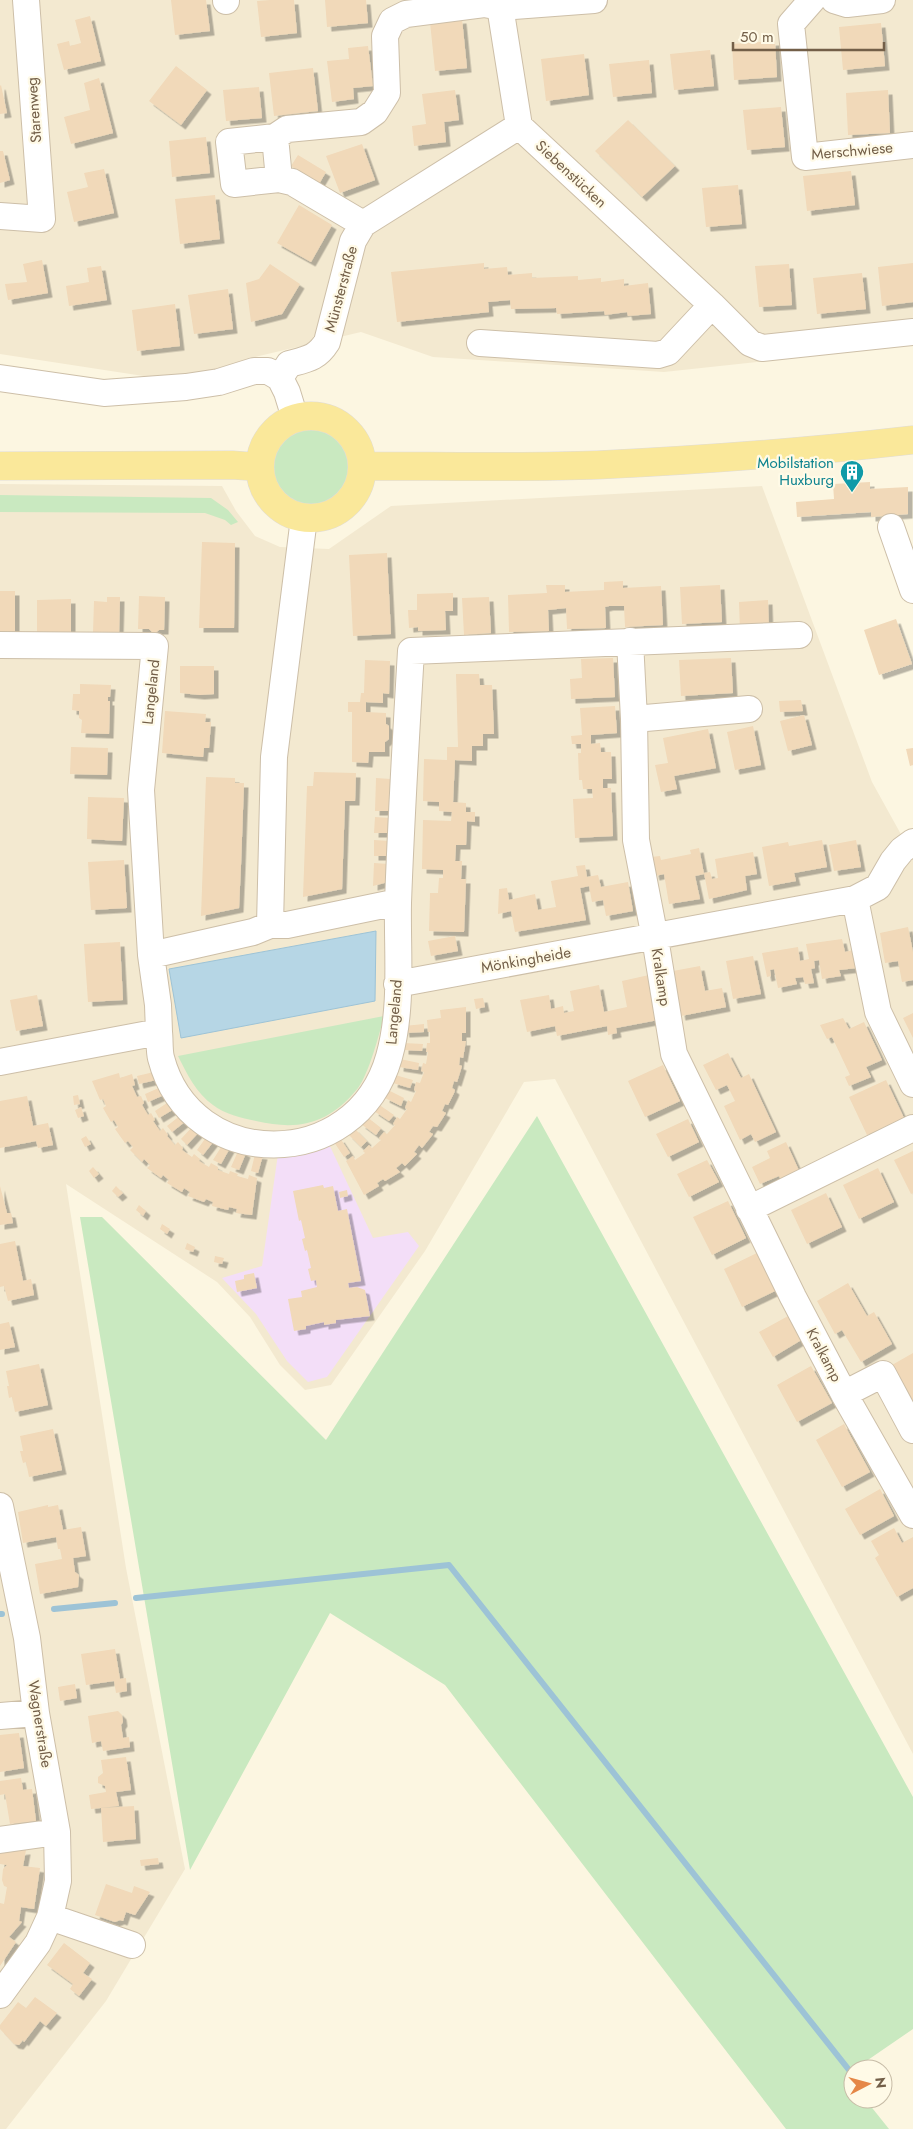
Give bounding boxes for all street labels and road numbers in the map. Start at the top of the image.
street label: Starenweg [21,76,47,144]
street label: Siebenstücken [530,135,612,213]
street label: Merschwiese [810,136,894,166]
street label: Münsterstraße [319,243,363,335]
street label: Langeland [137,658,165,726]
street label: Mönkingheide [479,941,573,979]
street label: Kralkamp [646,946,676,1008]
street label: Langeland [380,979,408,1045]
street label: Kralkamp [801,1324,848,1386]
street label: Wagnerstraße [22,1679,58,1769]

